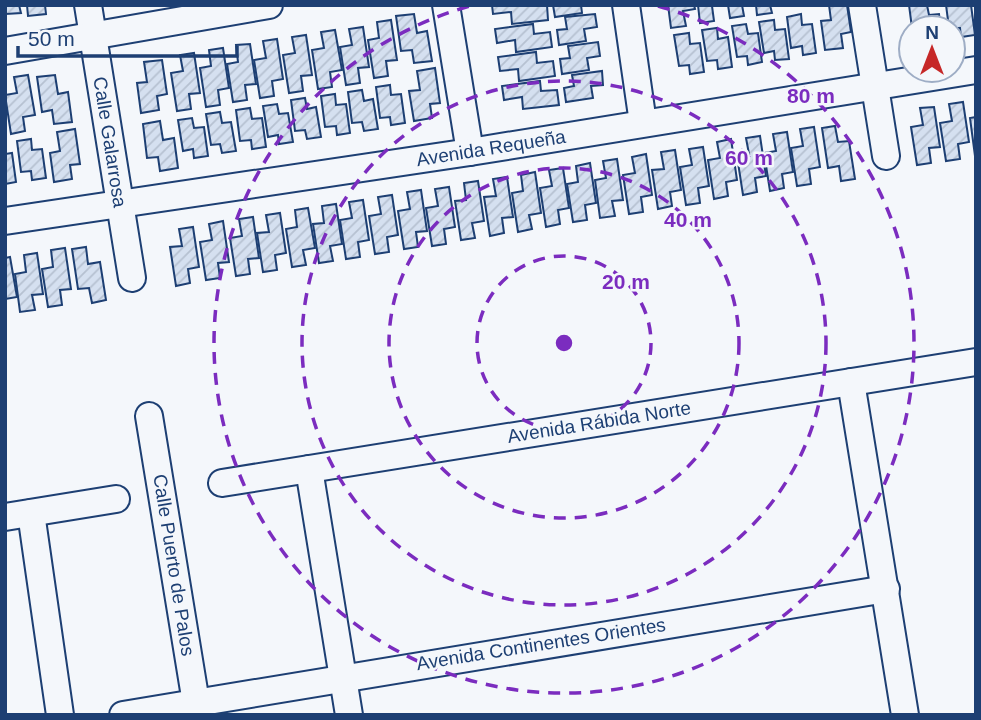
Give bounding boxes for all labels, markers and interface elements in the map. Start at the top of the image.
scale bar [18,14,236,58]
north arrow [897,14,967,84]
text: N [925,22,939,43]
text: 50 m [28,27,75,50]
street label: Calle Galarrosa [89,75,131,209]
text: 80 m [787,84,835,107]
street label: Avenida Requeña [415,126,567,170]
text: 60 m [725,146,773,169]
text: 40 m [664,208,712,231]
text: 20 m [602,270,650,293]
centre of rings [552,331,576,355]
street label: Avenida Rábida Norte [506,397,692,447]
street label: Calle Puerto de Palos [149,473,199,657]
street label: Avenida Continentes Orientes [415,614,667,674]

